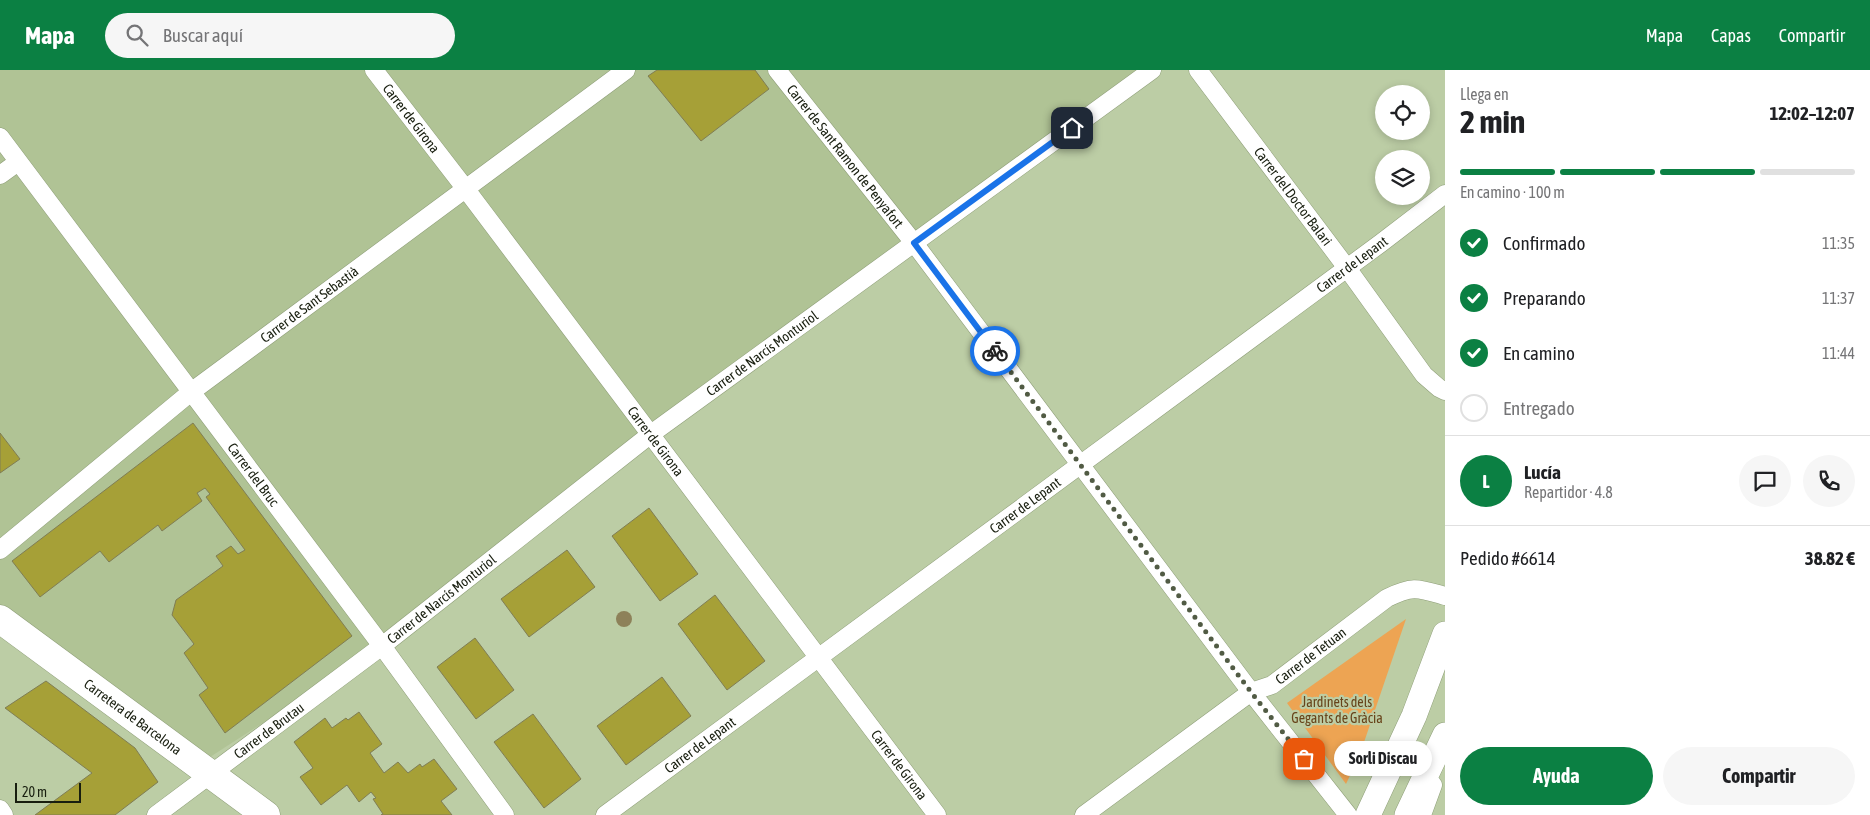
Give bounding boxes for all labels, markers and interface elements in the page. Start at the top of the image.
search box [105,13,455,58]
icon: search [123,21,151,49]
text: Mapa [25,22,75,49]
text: Buscar aquí [163,24,243,46]
text: Mapa [1646,25,1683,46]
text: Capas [1711,25,1751,46]
text: Compartir [1779,25,1845,46]
street label: Carrer de Girona [380,80,443,156]
street label: Carrer de Sant Ramon de Penyafort [784,81,907,231]
map controls [1375,85,1430,205]
button: locate [1375,85,1430,140]
text: Llega en [1460,85,1509,103]
text: 12:02–12:07 [1769,102,1855,124]
text: 2 min [1460,103,1525,140]
pin [1051,107,1093,149]
icon: home [1058,114,1086,142]
street label: Carrer del Doctor Balari [1251,144,1335,249]
button: layers [1375,150,1430,205]
text: En camino · 100 m [1460,183,1565,201]
icon: check [1460,229,1488,257]
text: Confirmado [1503,232,1585,254]
street label: Carrer de Lepant [1313,233,1391,296]
text: 11:35 [1822,234,1855,252]
street label: Carrer de Sant Sebastià [257,263,361,346]
icon: check [1460,284,1488,312]
text: Preparando [1503,287,1586,309]
text: 11:37 [1822,289,1855,307]
street label: Carrer de Narcís Monturiol [703,307,821,399]
courier [970,326,1020,376]
icon: bike [981,337,1009,365]
icon: check [1460,339,1488,367]
text: En camino [1503,342,1575,364]
text: 11:44 [1822,344,1855,362]
text: Entregado [1503,397,1575,419]
street label: Carrer de Girona [624,403,687,479]
street label: Carrer del Bruc [224,440,283,510]
button: chat [1739,455,1791,507]
button: phone [1803,455,1855,507]
text: Lucía [1524,461,1561,483]
text: L [1482,470,1490,492]
street label: Carrer de Lepant [987,474,1064,537]
text: Repartidor · 4.8 [1524,483,1613,501]
text: Pedido #6614 [1460,547,1556,569]
text: 38.82 € [1805,547,1855,569]
street label: Carrer de Narcís Monturiol [384,551,499,647]
street label: Carrer de Tetuan [1272,624,1349,688]
street label: Carretera de Barcelona [81,676,185,758]
park label: Jardinets dels Gegants de Gràcia [1291,694,1383,726]
street label: Carrer de Brutau [231,699,307,762]
street label: Carrer de Lepant [661,714,739,776]
street label: Carrer de Girona [868,727,931,803]
pin [1283,738,1325,780]
callout: Sorli Discau [1334,742,1432,776]
icon: bag [1290,745,1318,773]
button: Ayuda [1460,747,1653,805]
button: Compartir [1663,747,1855,805]
text: Sorli Discau [1349,749,1417,767]
scale bar [15,780,81,803]
text: 20 m [22,784,47,800]

